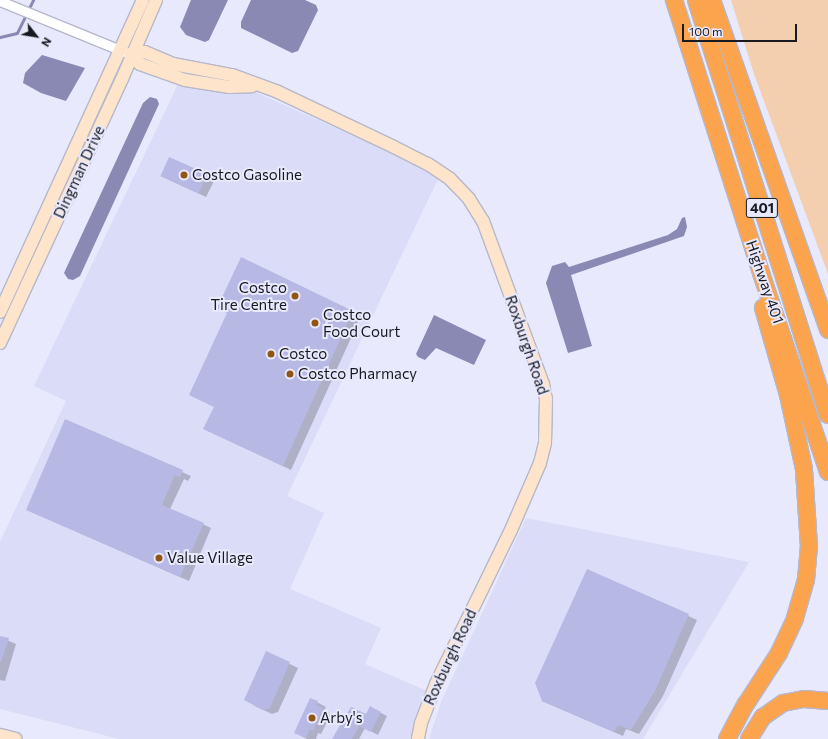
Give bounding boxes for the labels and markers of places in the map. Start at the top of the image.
place label: Costco Gasoline [192,166,302,184]
marker: Costco Gasoline [179,170,189,180]
place label: Costco Tire Centre [210,278,287,313]
marker: Costco Tire Centre [290,291,300,301]
place label: Costco Food Court [323,305,400,340]
marker: Costco Food Court [310,318,320,328]
place label: Costco [279,345,327,363]
marker: Costco [266,349,276,359]
place label: Costco Pharmacy [298,365,417,383]
marker: Costco Pharmacy [285,369,295,379]
place label: Value Village [167,549,253,567]
marker: Value Village [154,553,164,563]
place label: Arby's [320,709,363,727]
marker: Arby's [307,713,317,723]

